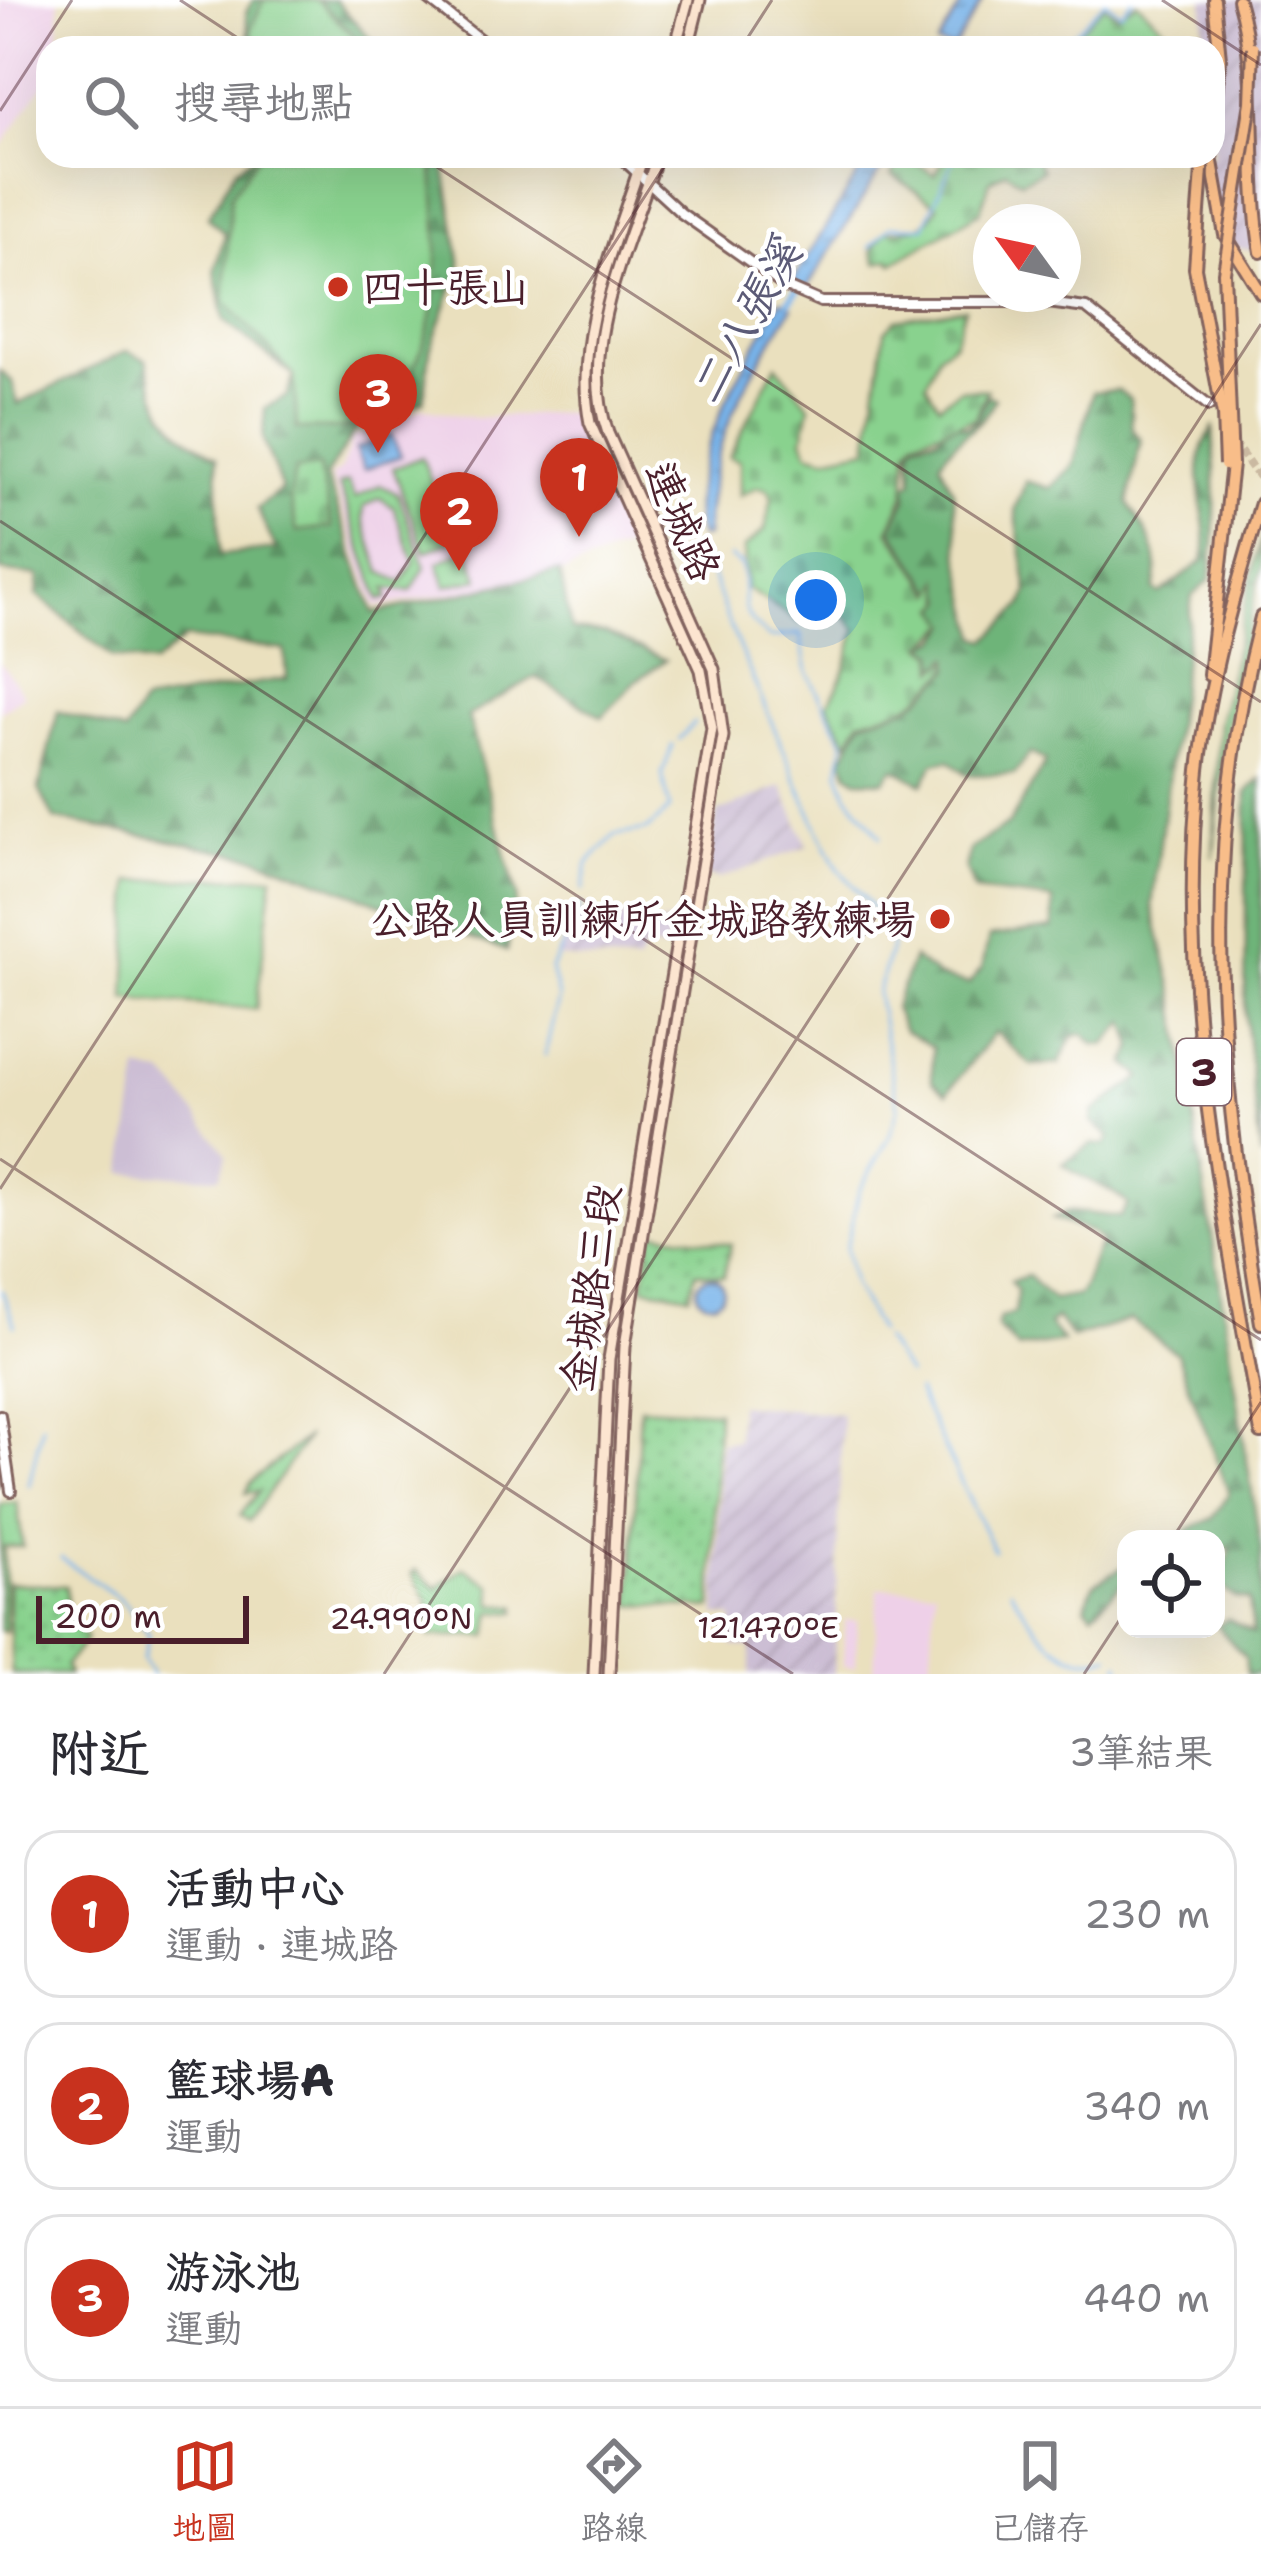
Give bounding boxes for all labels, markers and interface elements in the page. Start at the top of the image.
search box [36,36,1225,168]
icon: search [78,69,144,135]
text: 搜尋地點 [174,72,354,132]
north arrow [973,204,1081,312]
water label: 二八張溪 [675,226,816,414]
place label: 四十張山 [362,259,530,315]
marker: 四十張山 [325,274,351,300]
pin: 3 [339,354,417,453]
pin: 1 [540,438,618,537]
street label: 連城路 [632,452,734,590]
pin: 2 [420,472,498,571]
your location [786,570,846,630]
place label: 公路人員訓練所金城路教練場 [370,891,916,947]
marker: 公路人員訓練所金城路教練場 [927,906,953,932]
road number: 3 [1177,1039,1231,1105]
street label: 金城路三段 [548,1180,632,1396]
map controls [1117,1530,1225,1638]
button: locate [1117,1530,1225,1638]
scale bar [36,1590,249,1643]
text: 200 m [54,1594,162,1639]
text: 24.990°N [330,1598,472,1639]
text: 121.470°E [697,1607,839,1648]
text: 附近 [48,1719,150,1787]
text: 3筆結果 [1069,1726,1213,1778]
text: 活動中心 [165,1858,345,1918]
text: 1 [81,1888,99,1940]
text: 230 m [1084,1888,1210,1940]
text: 運動 · 連城路 [165,1918,398,1970]
text: 籃球場A [165,2050,335,2110]
text: 2 [76,2080,104,2132]
text: 340 m [1083,2080,1210,2132]
text: 運動 [165,2110,243,2162]
text: 游泳池 [165,2242,300,2302]
text: 3 [76,2272,104,2324]
text: 440 m [1083,2272,1210,2324]
text: 運動 [165,2302,243,2354]
tab: 地圖 [172,2433,238,2550]
tab: 路線 [581,2433,647,2550]
tab: 已儲存 [990,2433,1089,2550]

